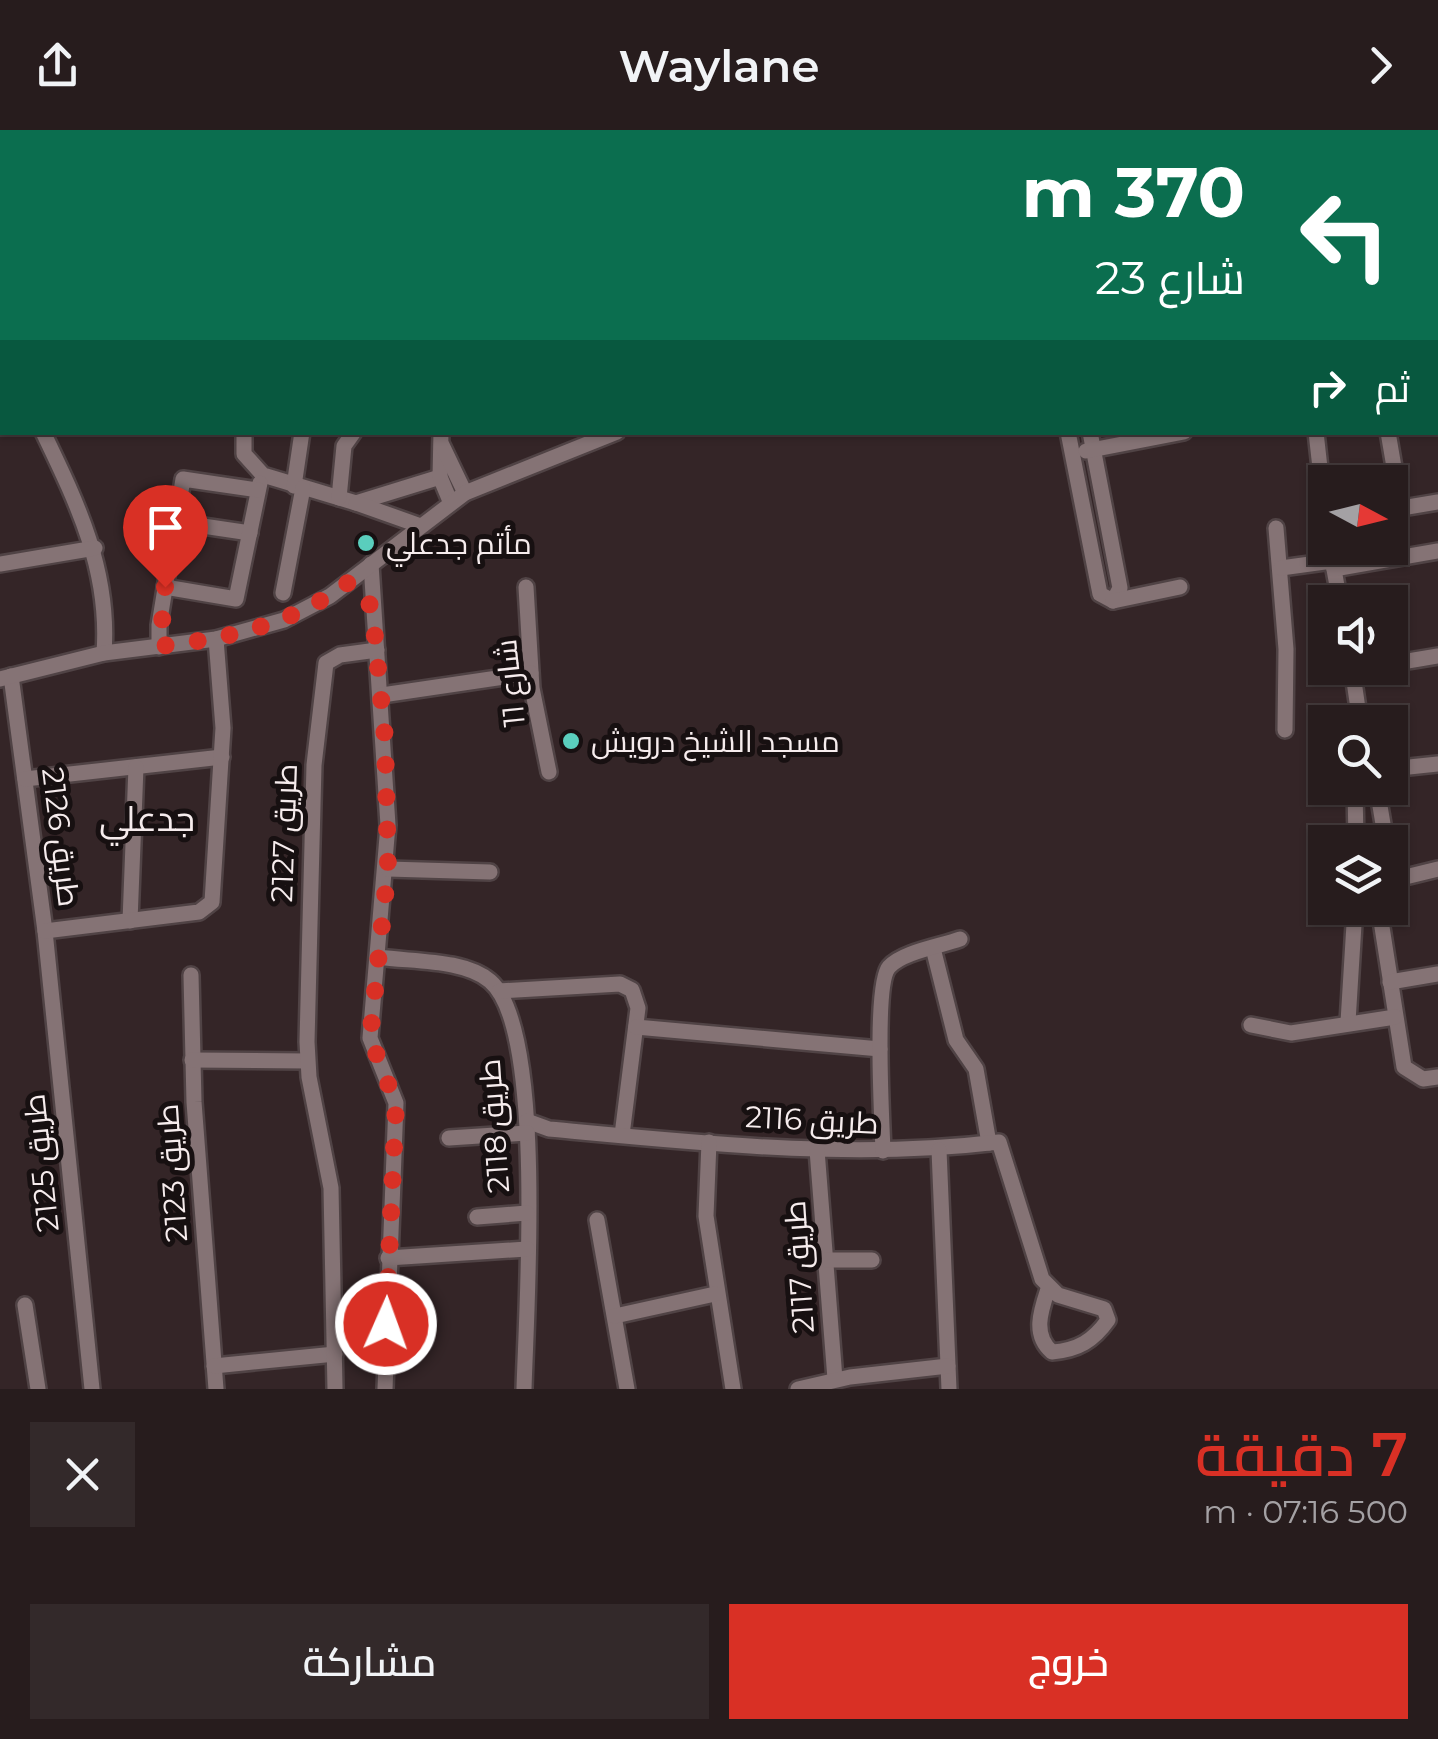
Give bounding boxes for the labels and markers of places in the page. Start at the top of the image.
pin [123,485,208,588]
place label: مأتم جدعلي [386,525,532,567]
marker: مأتم جدعلي [355,532,377,554]
place label: مسجد الشيخ درويش [591,723,840,762]
marker: مسجد الشيخ درويش [560,730,582,752]

